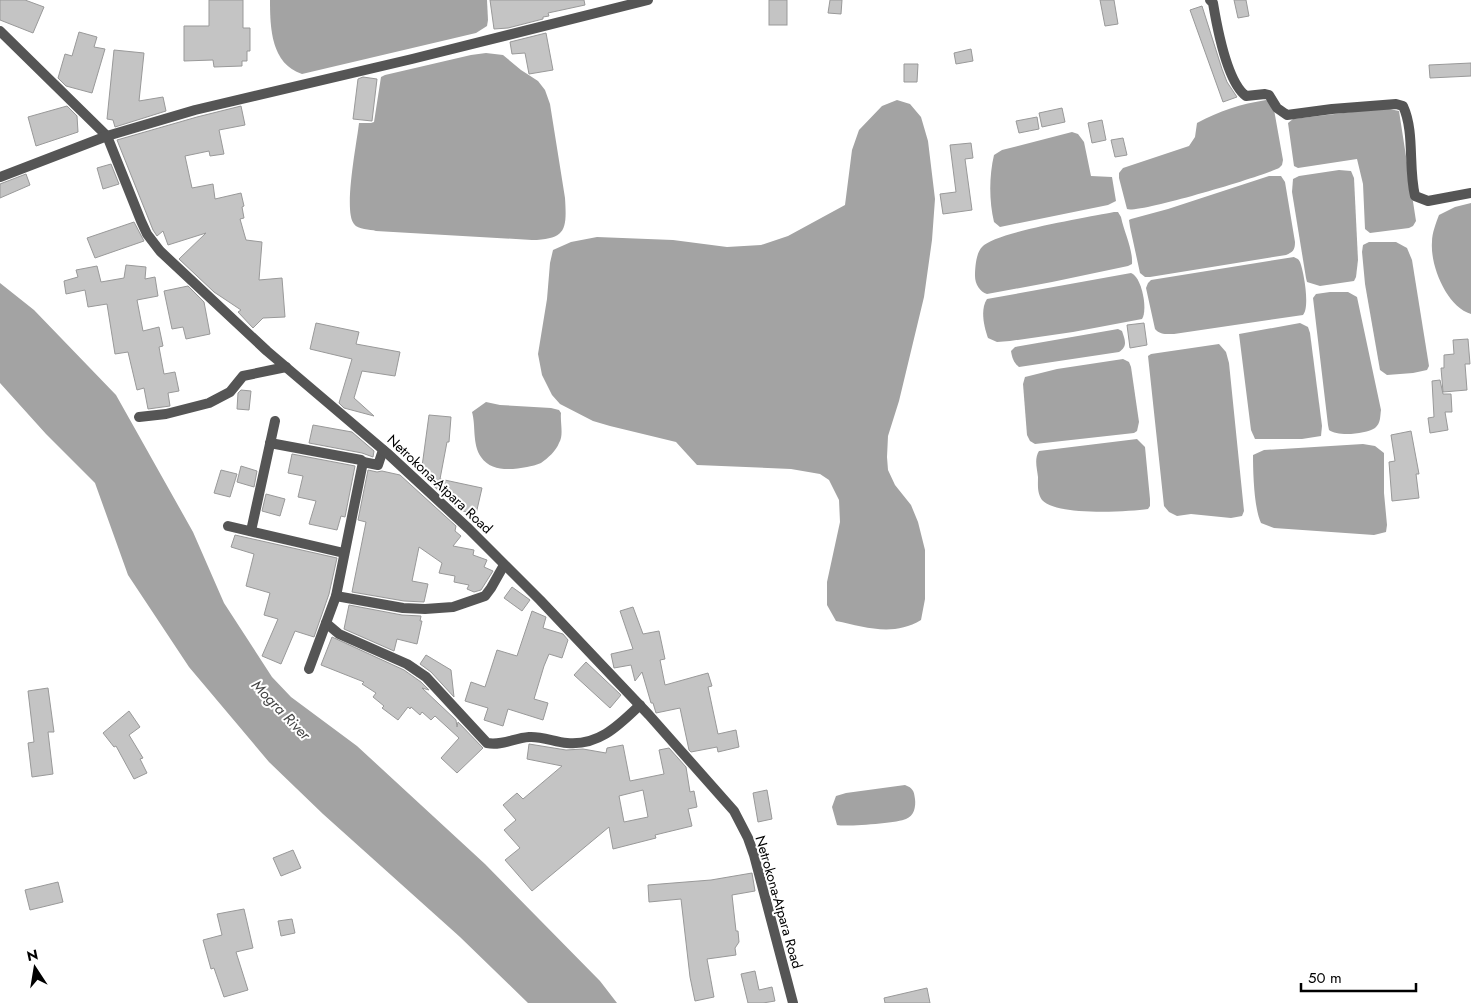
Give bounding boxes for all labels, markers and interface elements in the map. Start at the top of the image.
street label: Netrokona-Atpara Road [383,430,497,538]
water label: Mogra River [247,675,316,746]
street label: Netrokona-Atpara Road [750,833,808,971]
north arrow [10,943,60,993]
text: N [25,944,40,966]
scale bar [1301,960,1416,992]
text: 50 m [1308,967,1342,989]

